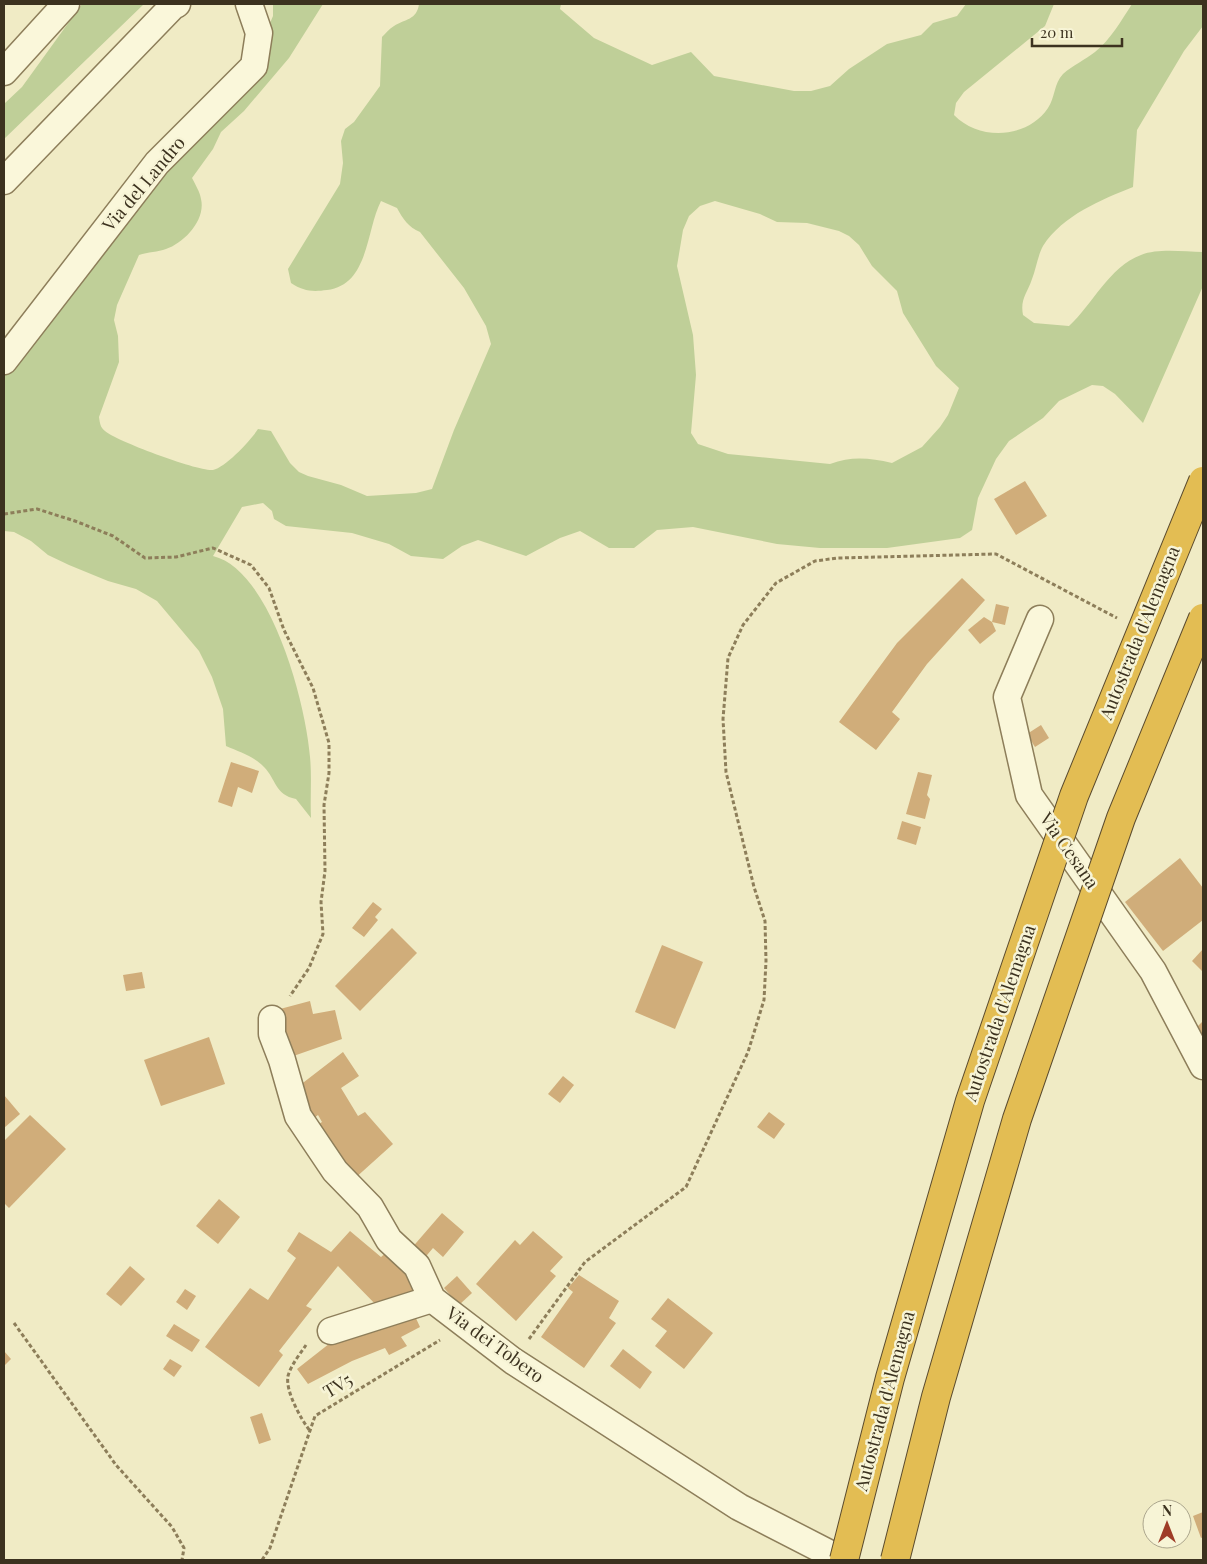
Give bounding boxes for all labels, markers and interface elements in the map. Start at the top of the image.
scale bar [1032,15,1122,47]
text: 20 m [1040,22,1074,42]
street label: Via del Landro [96,131,190,237]
street label: Autostrada d'Alemagna [1093,542,1185,724]
street label: Via Cesana [1034,807,1105,893]
street label: Autostrada d'Alemagna [957,921,1041,1105]
street label: Via dei Tobero [441,1300,549,1388]
street label: Autostrada d'Alemagna [848,1308,920,1494]
street label: TV5 [318,1367,357,1403]
north arrow [1142,1499,1192,1549]
text: N [1162,1501,1172,1520]

